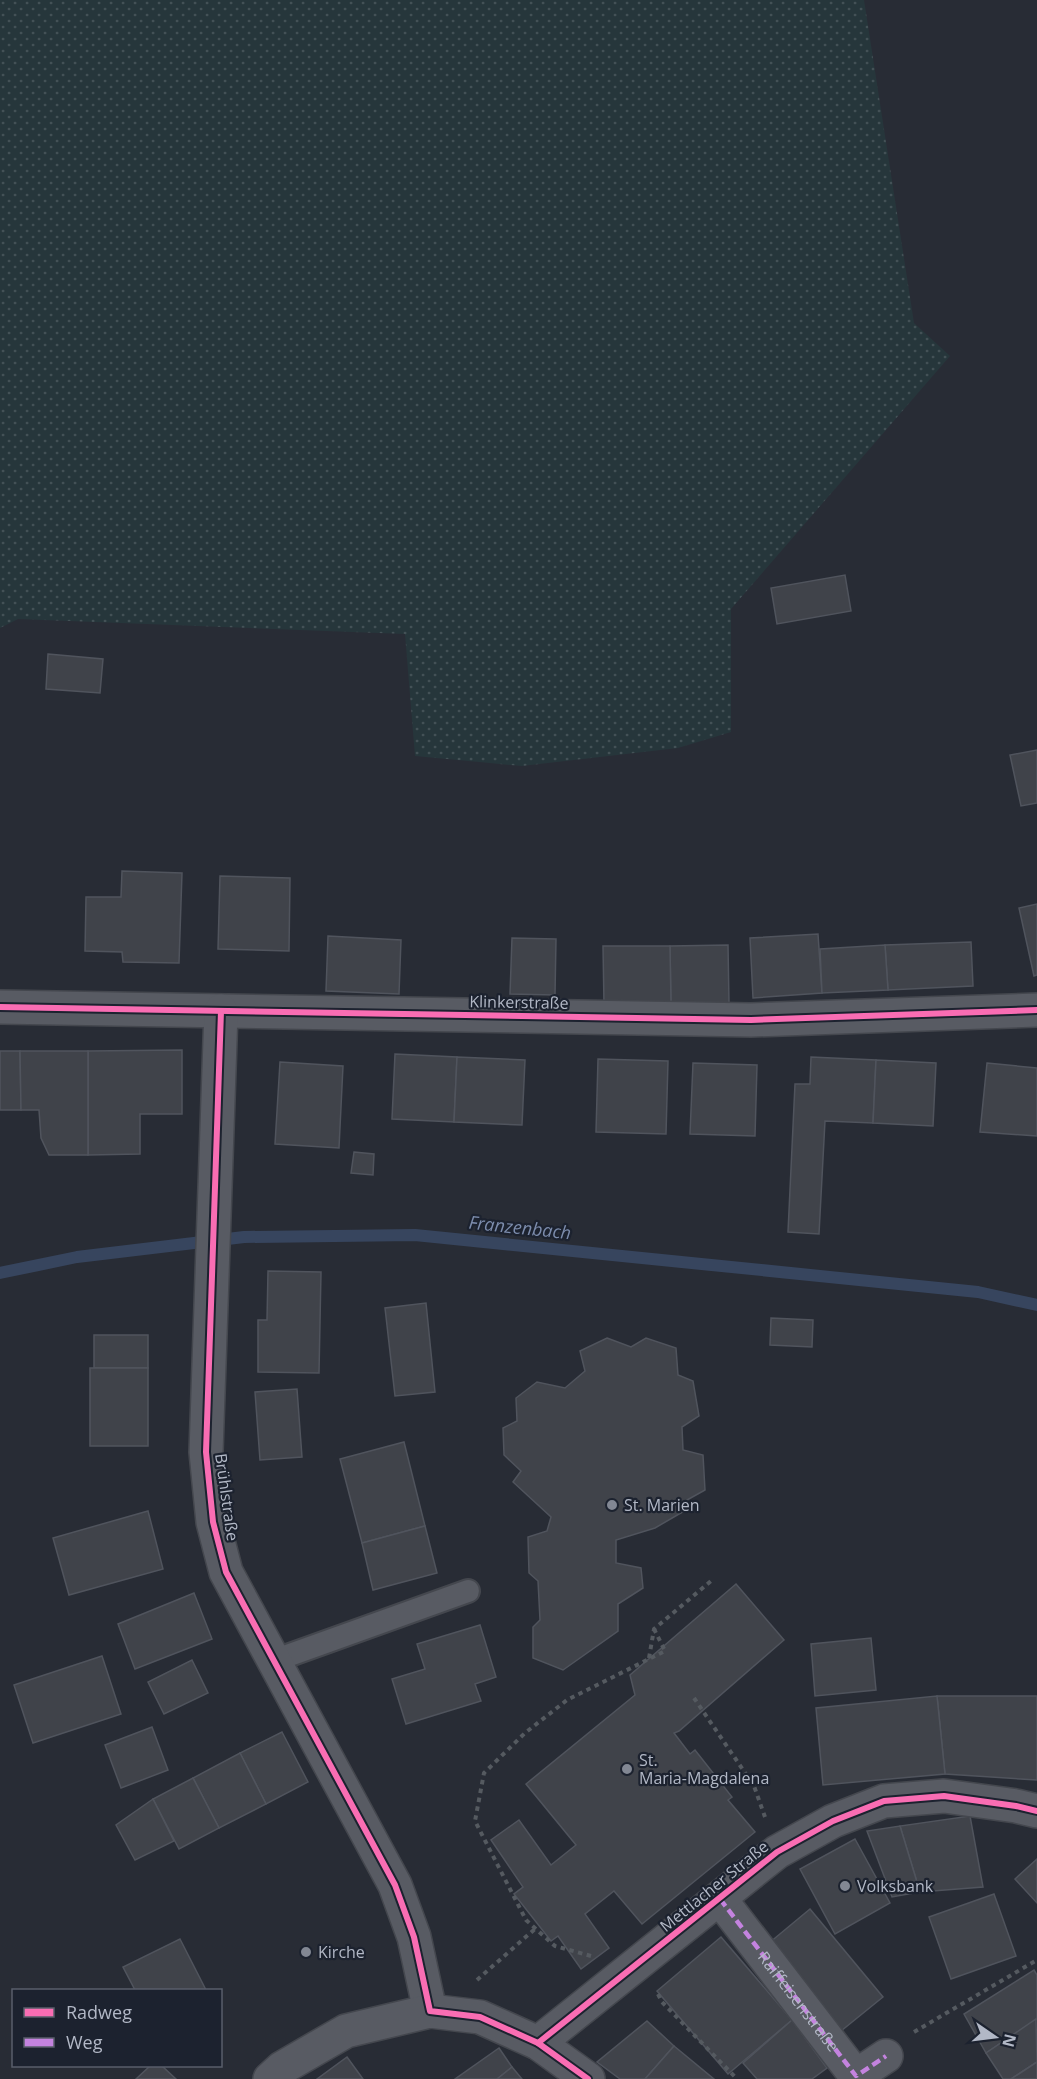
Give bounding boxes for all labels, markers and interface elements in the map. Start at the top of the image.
street label: Klinkerstraße [469,990,569,1014]
water label: Franzenbach [468,1210,572,1244]
street label: Brühlstraße [210,1452,244,1542]
place label: St. Marien [624,1494,700,1516]
marker: St. Marien [605,1498,619,1512]
place label: St. Maria-Magdalena [639,1749,769,1789]
marker: St. Maria-Magdalena [620,1762,634,1776]
street label: Mettlacher Straße [655,1835,773,1937]
place label: Volksbank [857,1875,934,1897]
marker: Volksbank [838,1879,852,1893]
place label: Kirche [318,1941,365,1963]
marker: Kirche [299,1945,313,1959]
street label: Raiffeisenstraße [753,1947,844,2056]
legend [12,1989,222,2067]
text: Radweg [66,2000,132,2024]
north arrow [965,2007,1025,2067]
text: Weg [66,2030,103,2054]
text: N [997,2032,1022,2050]

